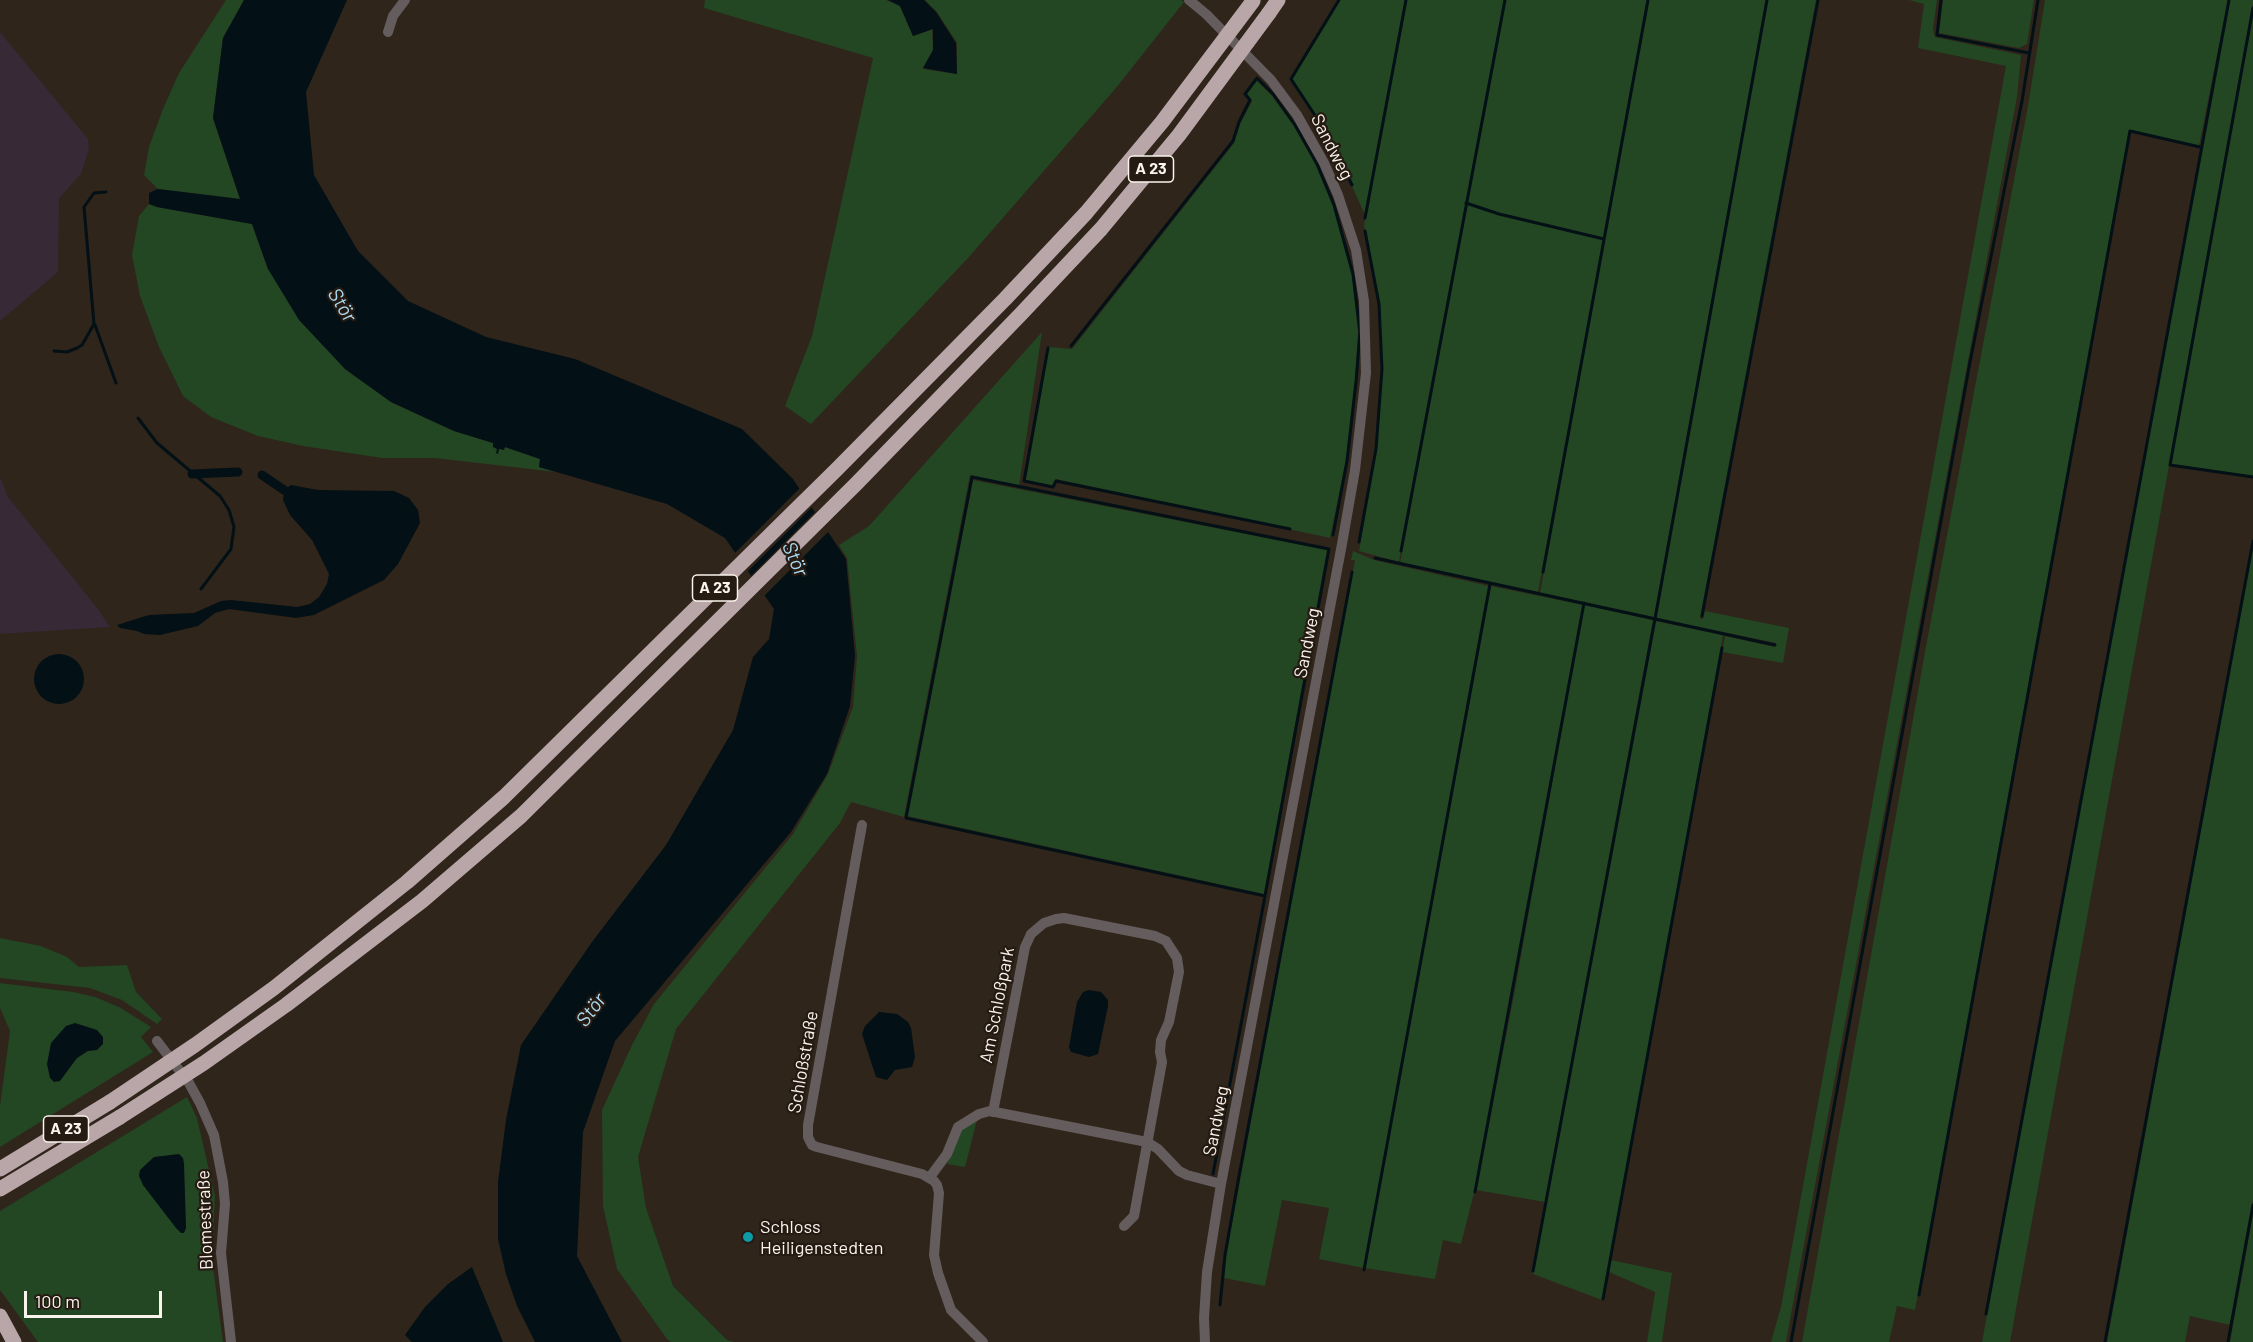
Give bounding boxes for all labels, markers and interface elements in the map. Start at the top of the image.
street label: Sandweg [1306,110,1358,184]
road number: A 23 [1128,156,1174,182]
water label: Stör [322,284,362,326]
water label: Stör [777,538,813,580]
road number: A 23 [692,575,738,601]
street label: Sandweg [1290,606,1324,680]
street label: Am Schloßpark [975,945,1019,1065]
water label: Stör [571,989,611,1031]
street label: Schloßstraße [783,1009,823,1115]
street label: Sandweg [1199,1084,1233,1158]
road number: A 23 [44,1116,88,1142]
street label: Blomestraße [192,1170,218,1270]
place label: Schloss Heiligenstedten [760,1216,884,1258]
marker: Schloss Heiligenstedten [741,1230,755,1244]
scale bar [27,1279,165,1317]
text: 100 m [35,1290,80,1312]

